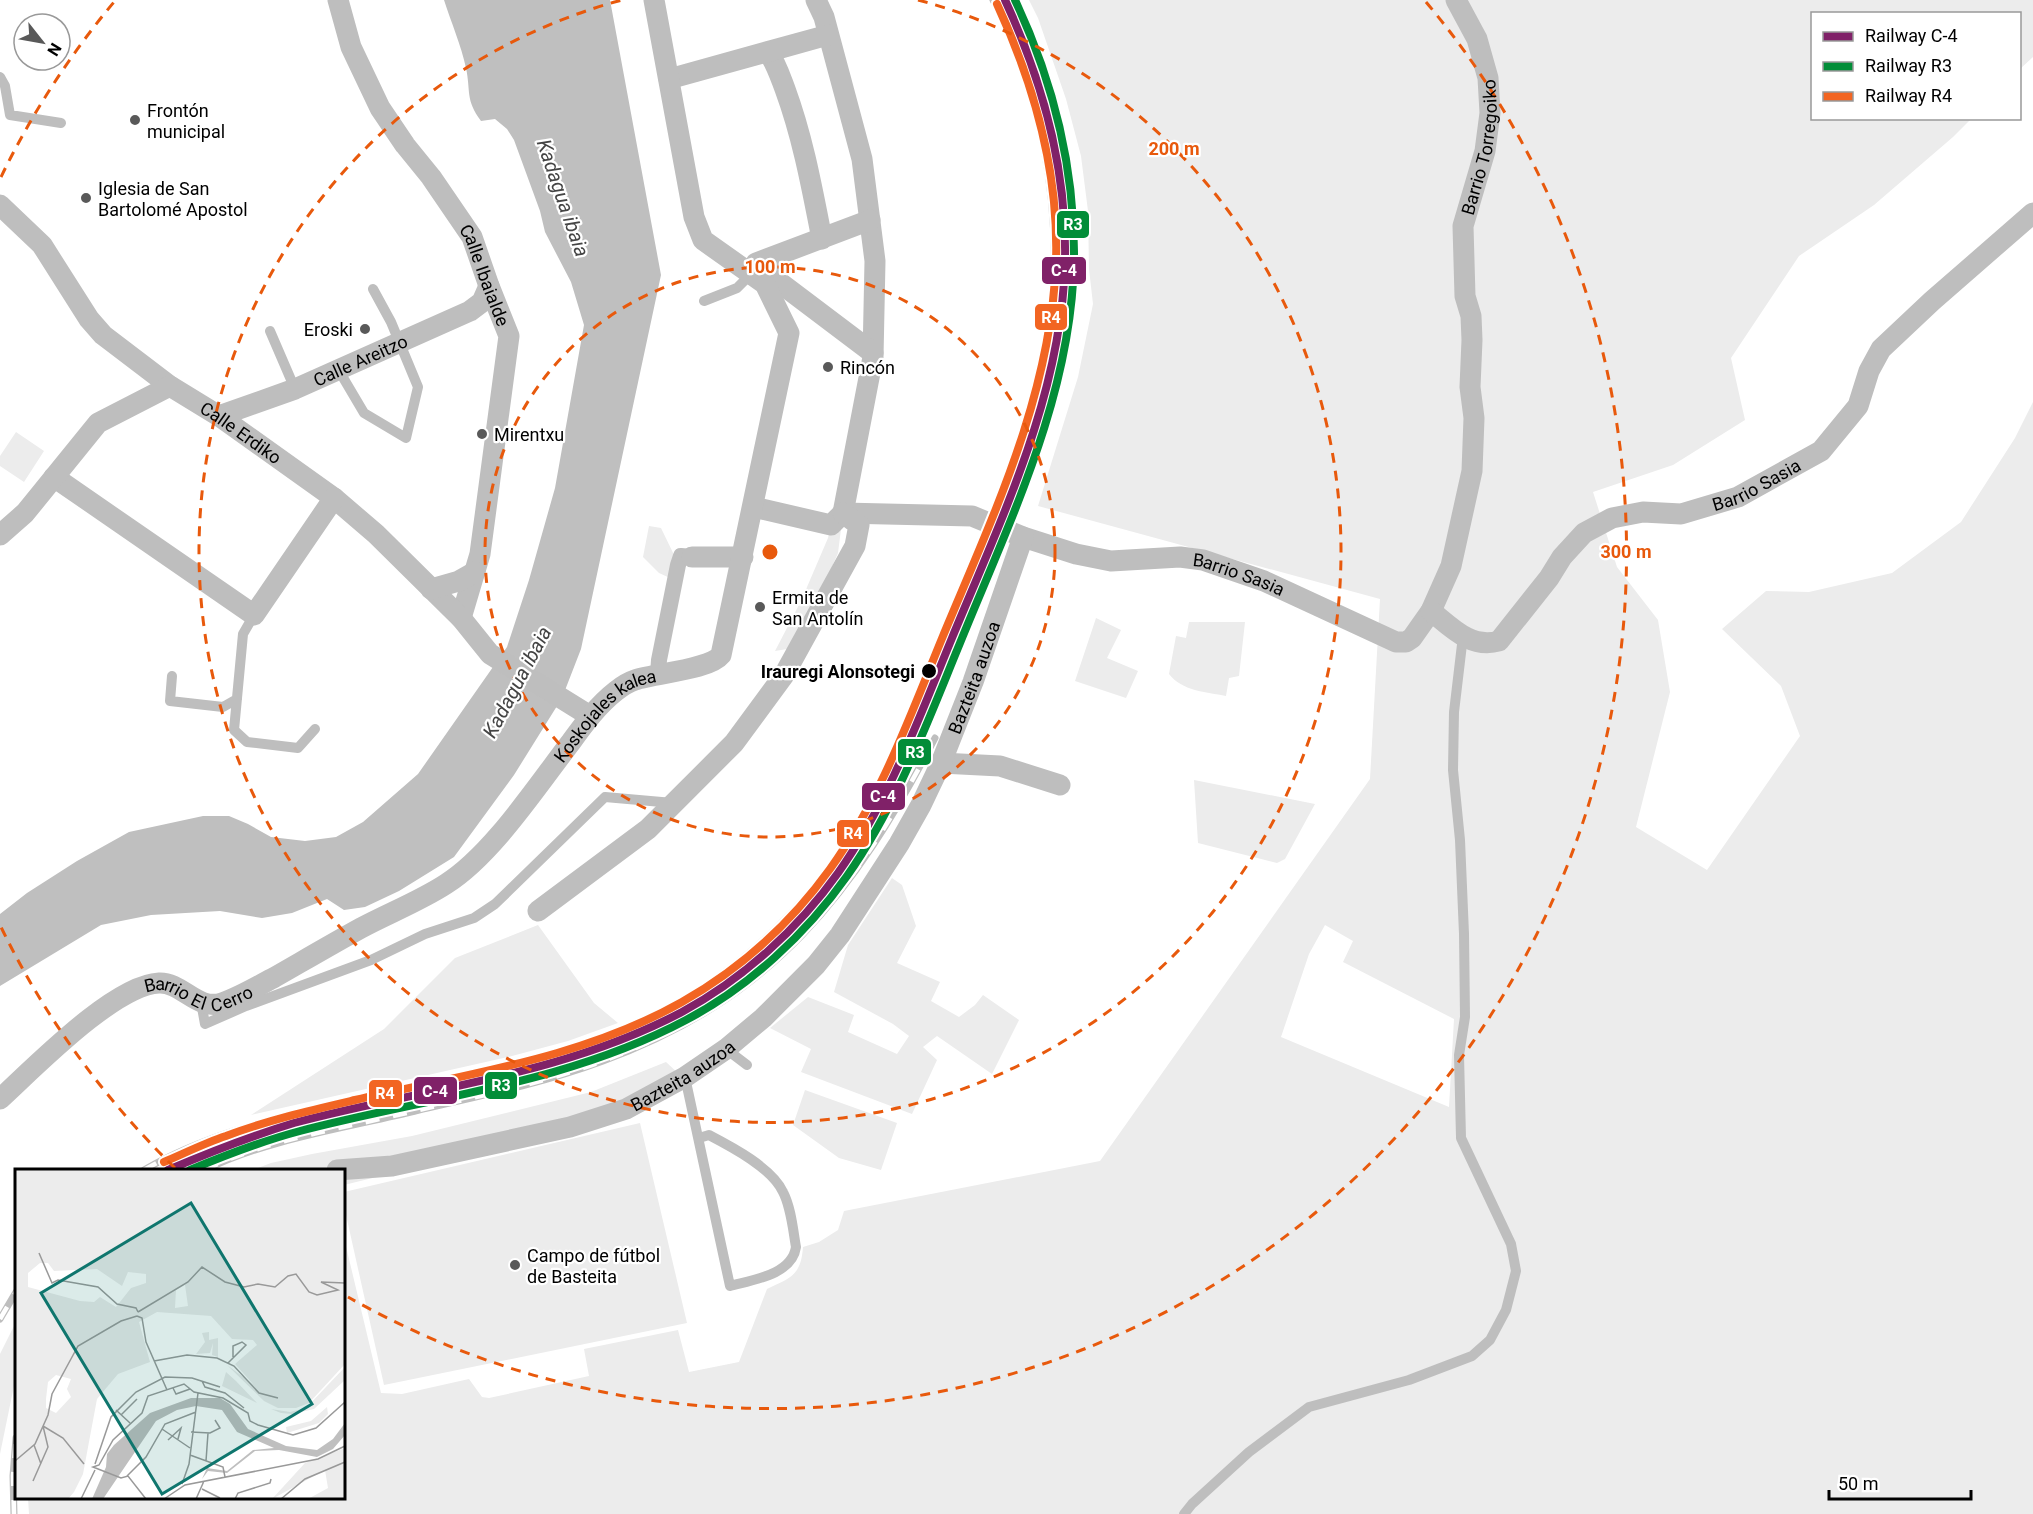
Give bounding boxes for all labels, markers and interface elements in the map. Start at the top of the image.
north arrow [12,12,72,72]
legend [1811,12,2021,120]
text: Railway C-4 [1865,25,1958,46]
text: N [43,40,65,59]
text: Railway R3 [1865,55,1952,76]
street label: Barrio Torregoiko [1456,79,1501,217]
text: Railway R4 [1865,85,1952,106]
place label: Frontón municipal [147,100,225,142]
marker: Frontón municipal [128,113,142,127]
water label: Kadagua ibaia [532,136,594,260]
text: 200 m [1148,138,1200,159]
place label: Iglesia de San Bartolomé Apostol [98,178,248,220]
marker: Iglesia de San Bartolomé Apostol [79,191,93,205]
line badge: R3 [1056,210,1090,239]
text: R3 [1063,215,1083,234]
street label: Calle Ibaialde [456,220,514,329]
text: 100 m [744,256,796,277]
line badge: C-4 [1041,256,1087,285]
text: C-4 [1051,261,1077,280]
line badge: R4 [1034,303,1068,331]
text: R4 [1041,308,1061,327]
place label: Eroski [304,319,353,340]
marker: Eroski [358,322,372,336]
street label: Calle Areitzo [310,330,411,390]
place label: Rincón [840,357,895,378]
marker: Rincón [821,360,835,374]
street label: Calle Erdiko [197,397,286,468]
place label: Mirentxu [494,424,564,445]
marker: Mirentxu [475,427,489,441]
street label: Barrio Sasia [1709,454,1804,515]
text: 300 m [1600,541,1652,562]
centre of rings [760,542,780,562]
street label: Barrio Sasia [1192,548,1288,600]
place label: Ermita de San Antolín [772,587,863,629]
marker: Ermita de San Antolín [753,600,767,614]
street label: Bazteita auzoa [943,618,1004,737]
water label: Kadagua ibaia [478,622,556,742]
place label: Irauregi Alonsotegi [761,661,915,682]
marker: Irauregi Alonsotegi [920,662,938,680]
street label: Koskojales kalea [549,665,658,766]
line badge: R3 [897,738,932,766]
text: R3 [905,743,925,762]
line badge: C-4 [861,782,906,811]
text: C-4 [870,787,896,806]
line badge: R4 [836,819,870,848]
text: R4 [843,824,863,843]
street label: Barrio El Cerro [142,972,256,1015]
street label: Bazteita auzoa [627,1036,739,1115]
line badge: R3 [484,1071,518,1100]
line badge: C-4 [413,1076,458,1105]
text: R3 [491,1076,511,1095]
line badge: R4 [368,1079,403,1108]
text: C-4 [422,1082,448,1101]
text: R4 [375,1084,395,1103]
inset map [15,1169,345,1499]
place label: Campo de fútbol de Basteita [527,1245,660,1287]
marker: Campo de fútbol de Basteita [508,1258,522,1272]
scale bar [1829,1463,1972,1501]
text: 50 m [1838,1473,1878,1494]

